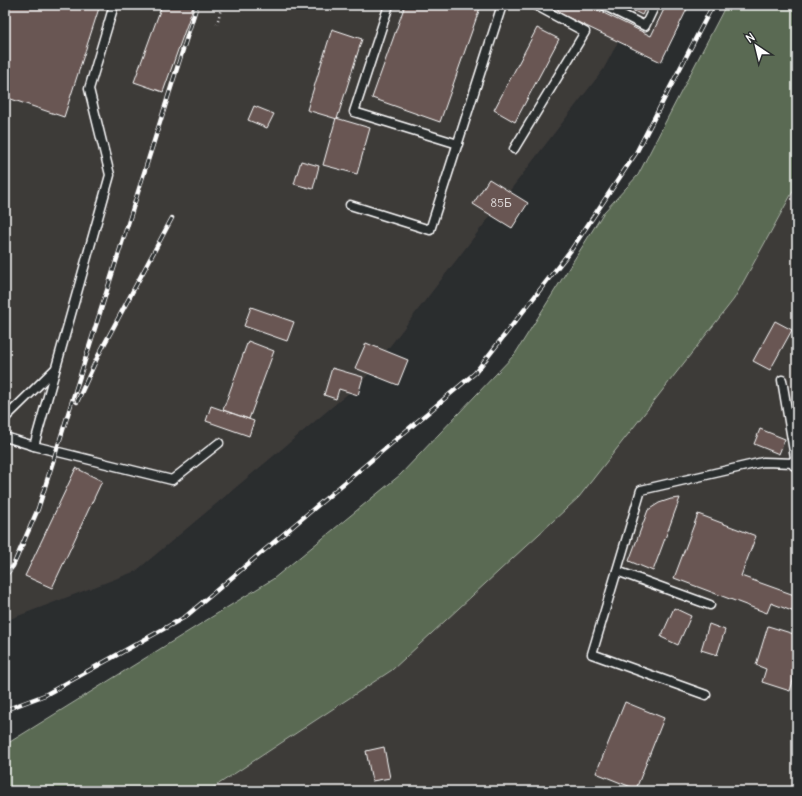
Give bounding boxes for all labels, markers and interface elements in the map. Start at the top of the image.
north arrow [736,26,776,66]
text: N [743,30,757,46]
house number: 85Б [490,195,512,210]

